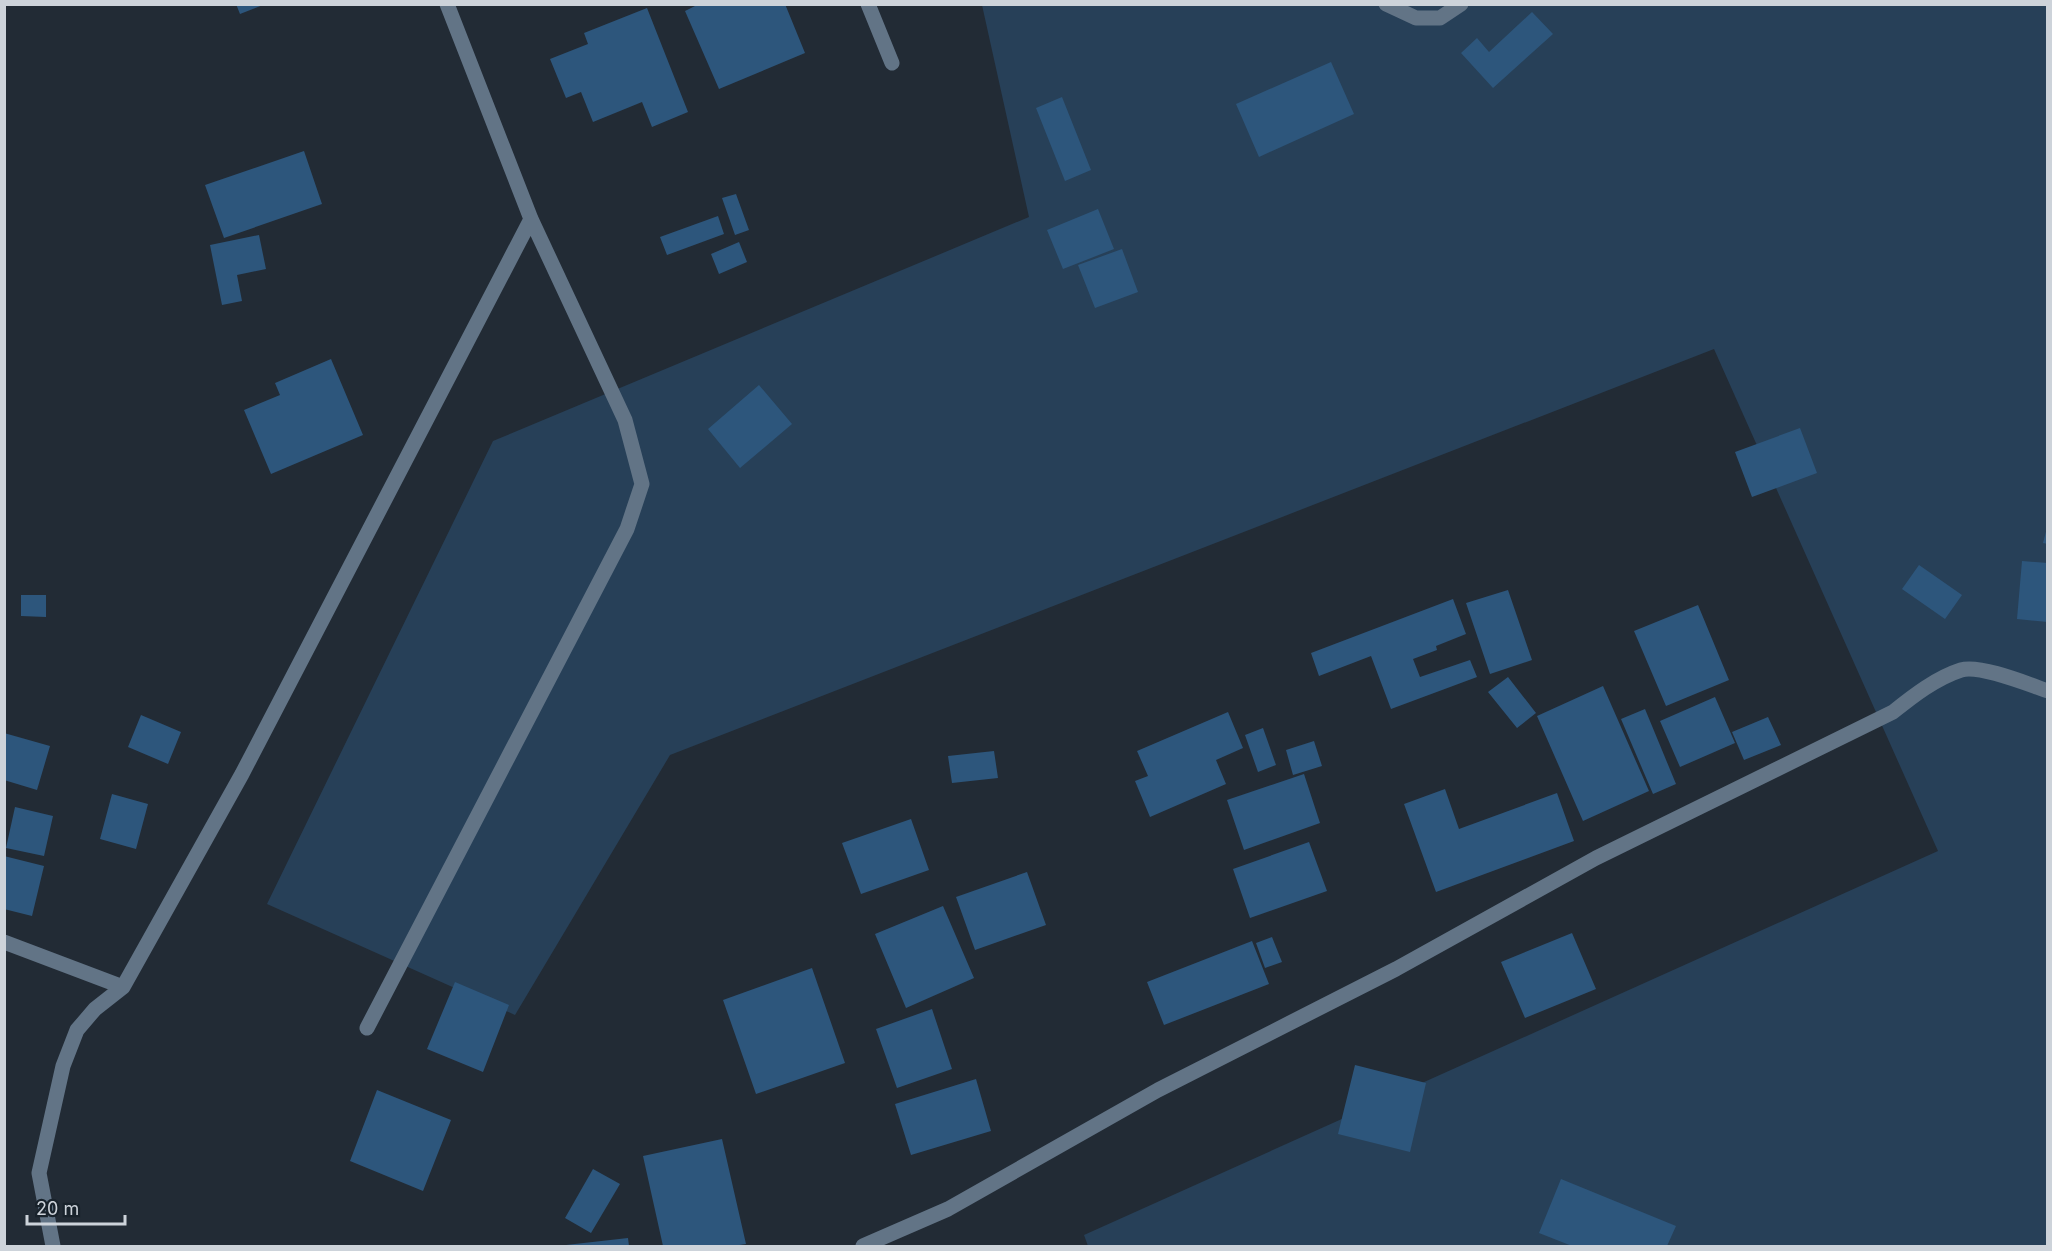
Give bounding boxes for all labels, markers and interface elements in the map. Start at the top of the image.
scale bar [27,1188,124,1226]
text: 20 m [36,1198,79,1219]

